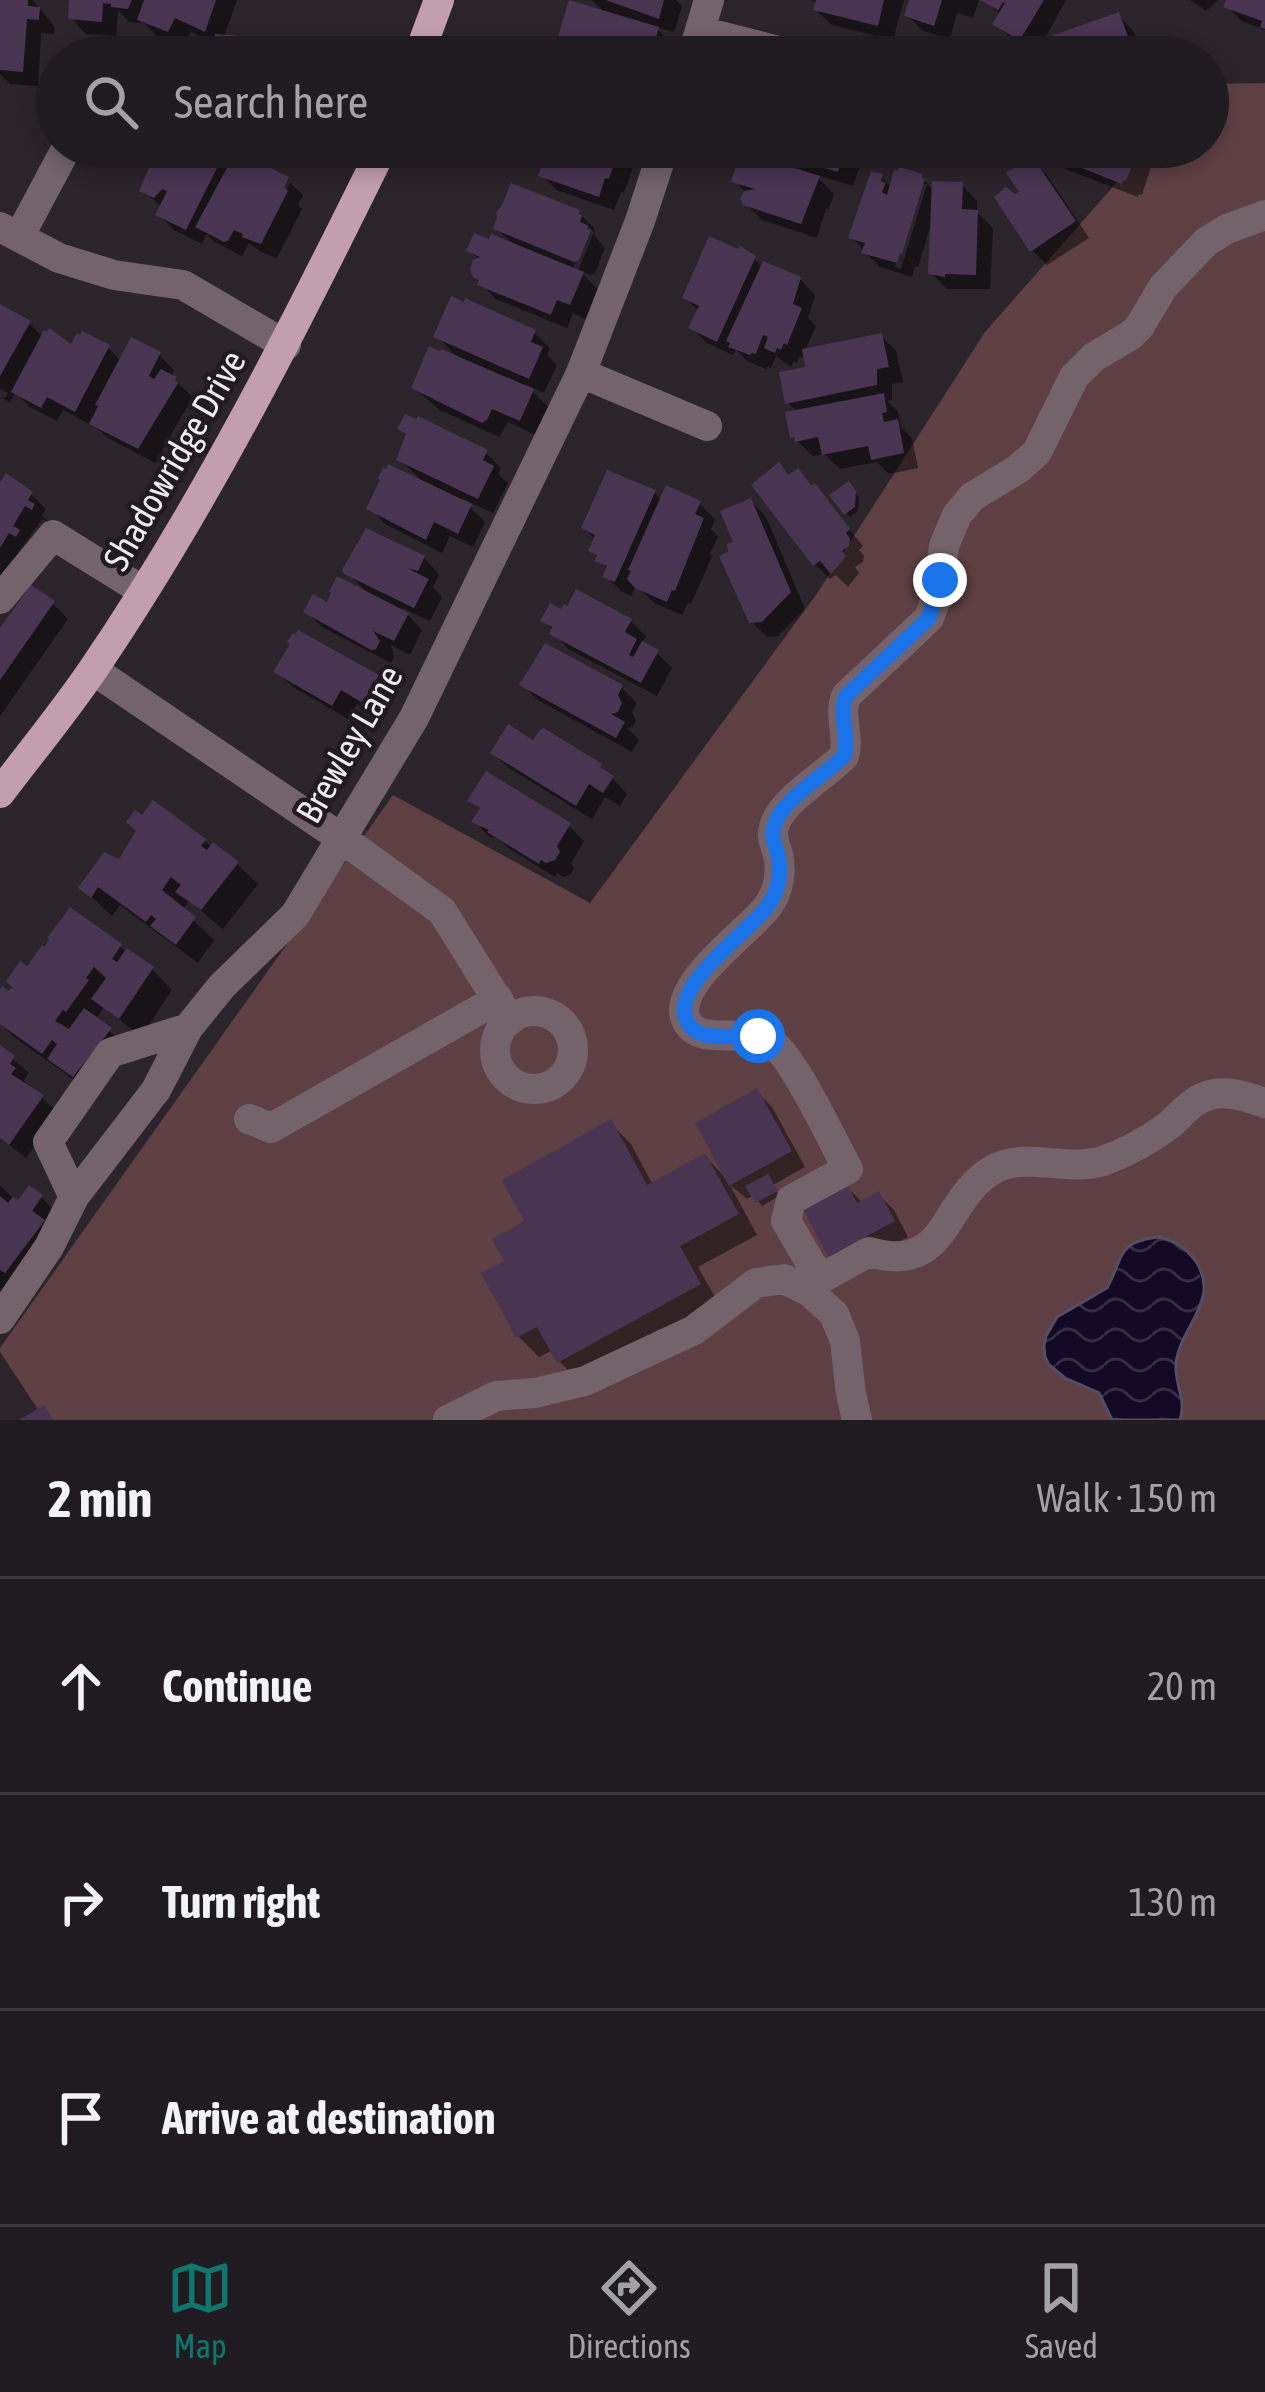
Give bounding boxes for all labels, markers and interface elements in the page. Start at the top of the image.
search box [36,36,1229,168]
icon: search [78,69,144,135]
text: Search here [174,76,368,128]
street label: Shadowridge Drive [94,343,254,577]
route end [913,553,967,607]
street label: Brewley Lane [287,658,411,830]
route start [731,1009,785,1063]
text: 2 min [48,1469,152,1528]
text: Walk · 150 m [1037,1476,1217,1520]
icon: ahead [48,1653,114,1719]
text: Continue [162,1660,313,1712]
text: 20 m [1147,1664,1217,1708]
icon: right [48,1869,114,1935]
text: Turn right [162,1876,320,1928]
text: 130 m [1129,1880,1217,1924]
icon: arrive [48,2085,114,2151]
text: Arrive at destination [162,2092,496,2144]
tab: Map [167,2255,233,2365]
tab: Directions [567,2255,691,2365]
tab: Saved [1025,2255,1098,2365]

